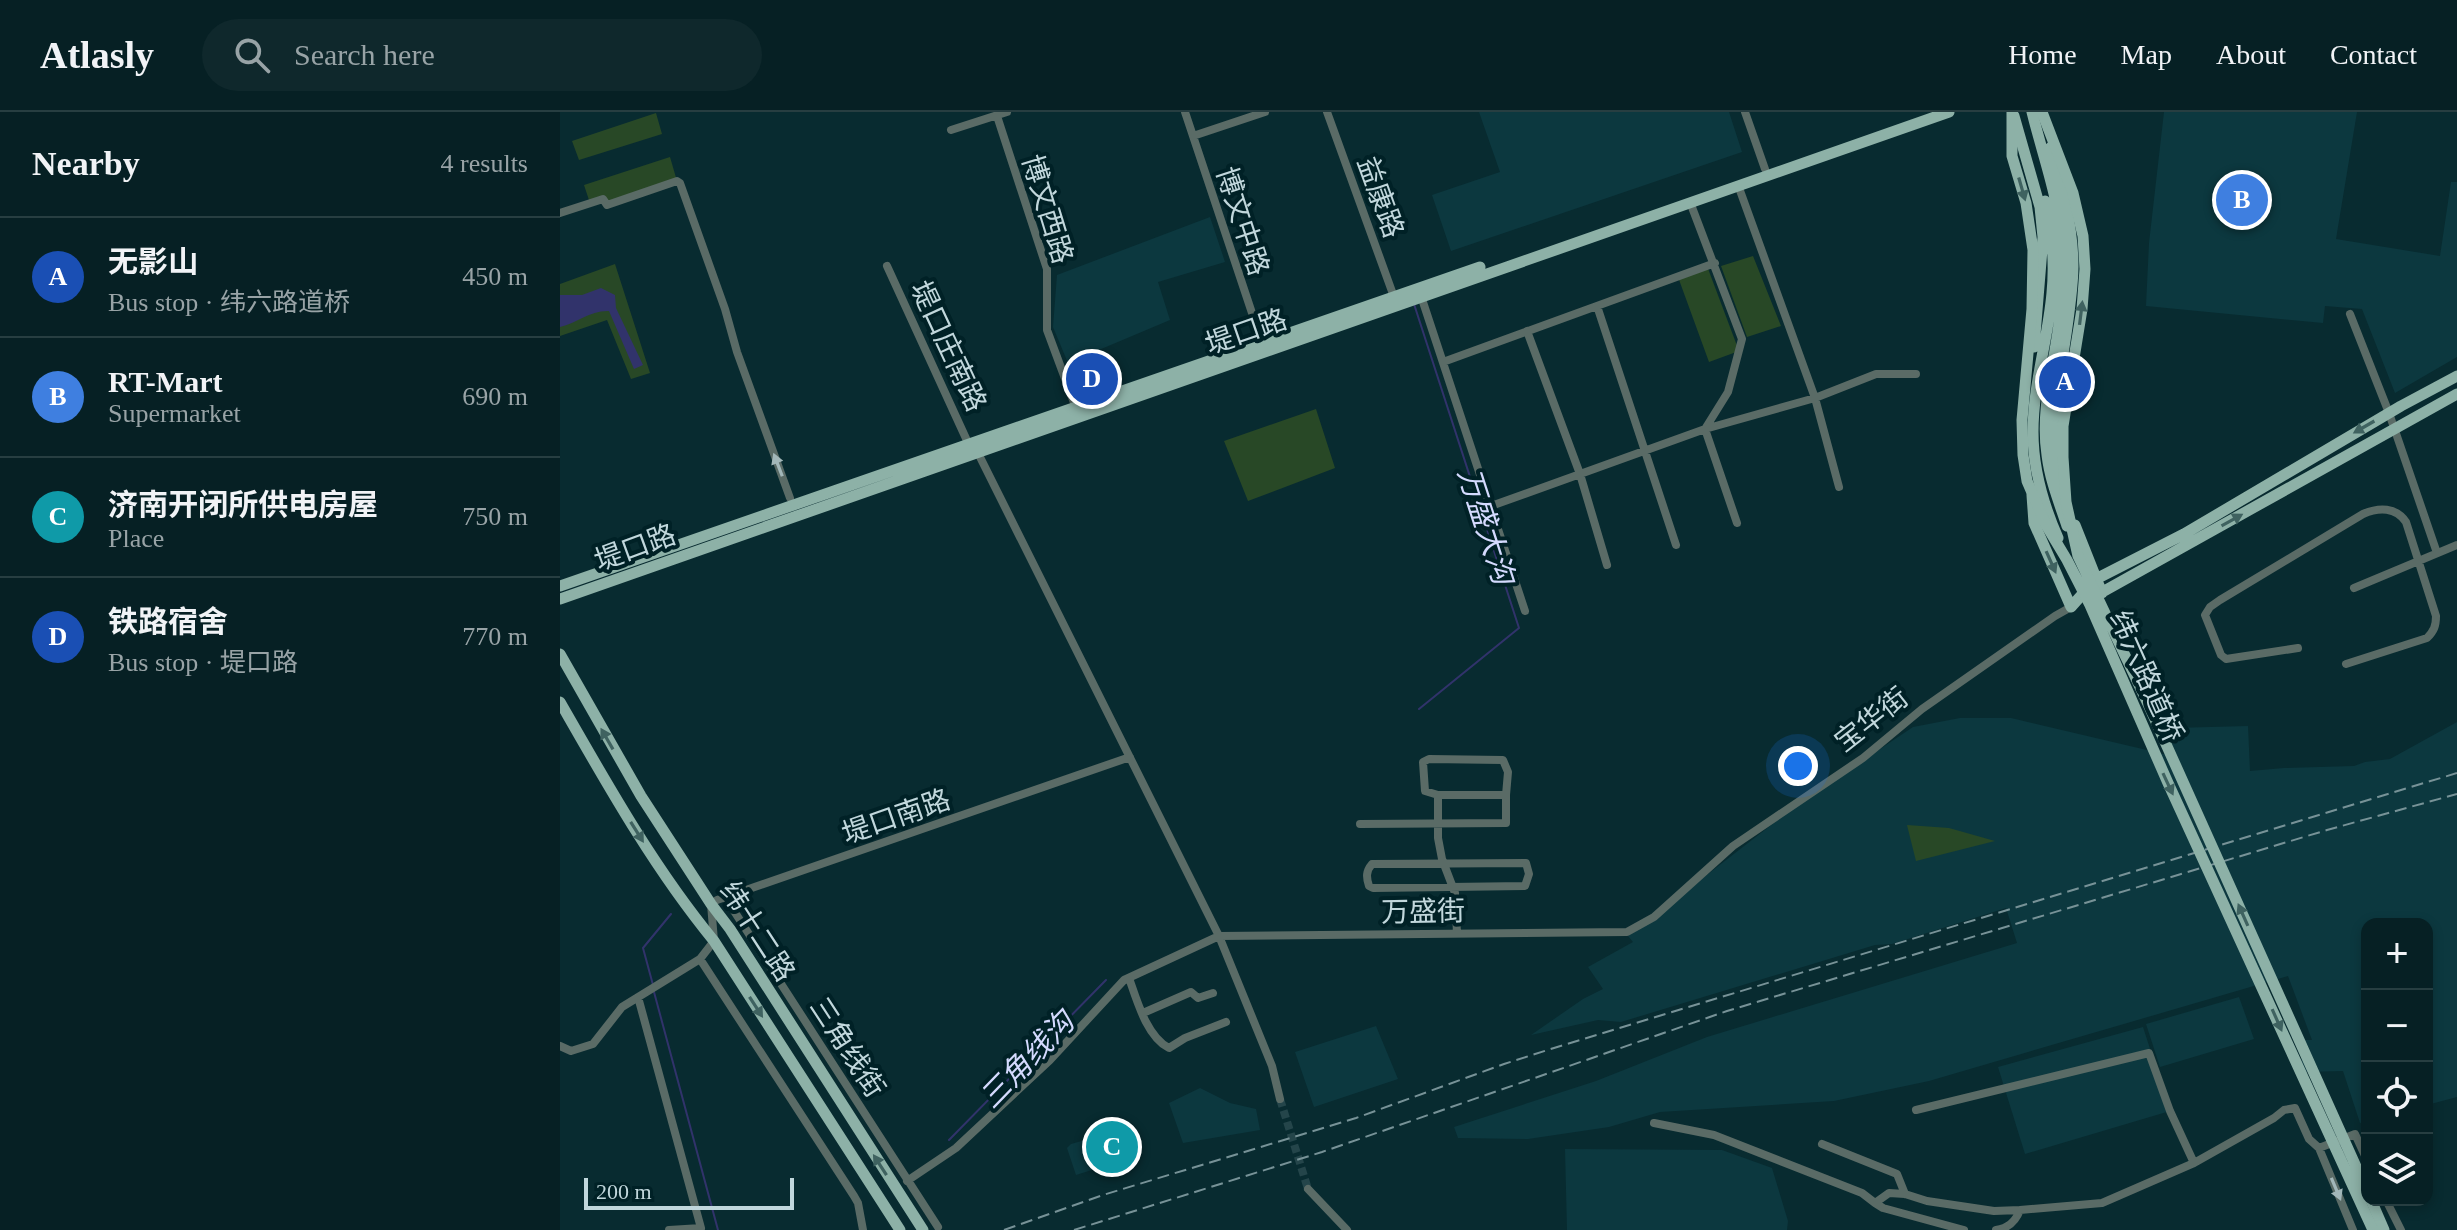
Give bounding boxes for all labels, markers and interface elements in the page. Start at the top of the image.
search box [202,19,762,91]
icon: search [230,33,274,77]
text: Atlasly [40,34,154,76]
text: Search here [294,38,435,71]
text: Home [2008,39,2077,70]
text: Map [2121,39,2172,70]
text: About [2216,39,2286,70]
text: Contact [2330,39,2417,70]
text: Nearby [32,145,140,182]
text: 4 results [441,149,528,178]
street label: 博文西路 [1016,151,1079,267]
street label: 益康路 [1352,152,1409,242]
street label: 博文中路 [1210,163,1275,279]
pin: B [2216,170,2268,230]
one-way arrow [2016,176,2028,201]
text: 无影山 [108,245,198,278]
text: A [49,262,67,291]
text: 450 m [462,262,528,291]
street label: 堤口庄南路 [905,276,992,416]
text: Bus stop · 纬六路道桥 [108,288,350,317]
one-way arrow [2075,300,2088,325]
street label: 堤口路 [1201,303,1291,360]
pin: D [1066,349,1118,409]
pin: A [2039,352,2091,412]
text: RT-Mart [108,365,222,398]
text: B [49,382,67,411]
text: 690 m [462,382,528,411]
text: Supermarket [108,399,241,428]
one-way arrow [2353,420,2375,434]
one-way arrow [771,452,784,476]
water label: 万盛大沟 [1452,464,1522,591]
text: 济南开闭所供电房屋 [108,488,378,521]
text: C [49,502,67,531]
text: 750 m [462,502,528,531]
one-way arrow [2221,513,2243,527]
street label: 堤口路 [590,519,680,576]
text: Place [108,524,164,553]
one-way arrow [2045,550,2058,574]
text: 铁路宿舍 [108,605,228,638]
street label: 纬六路道桥 [2104,606,2189,746]
text: D [49,622,67,651]
text: 770 m [462,622,528,651]
text: Bus stop · 堤口路 [108,648,298,677]
street label: 宝华街 [1829,681,1914,757]
one-way arrow [600,728,614,750]
your location [1778,746,1818,786]
one-way arrow [2162,772,2175,796]
street label: 堤口南路 [838,784,954,849]
one-way arrow [630,821,645,842]
street label: 纬十二路 [714,876,801,987]
street label: 万盛街 [1381,895,1465,928]
one-way arrow [2236,903,2250,927]
map controls [2361,918,2433,1206]
button: + [2361,918,2433,990]
button: − [2361,990,2433,1062]
street label: 三角线街 [804,992,891,1103]
one-way arrow [749,996,764,1017]
water label: 三角线沟 [973,1003,1082,1114]
one-way arrow [2271,1008,2284,1032]
button: locate [2361,1062,2433,1134]
pin: C [1086,1117,1138,1177]
button: layers [2361,1134,2433,1206]
one-way arrow [873,1154,887,1176]
scale bar [584,1174,794,1210]
one-way arrow [2329,1177,2342,1201]
text: 200 m [596,1179,652,1204]

